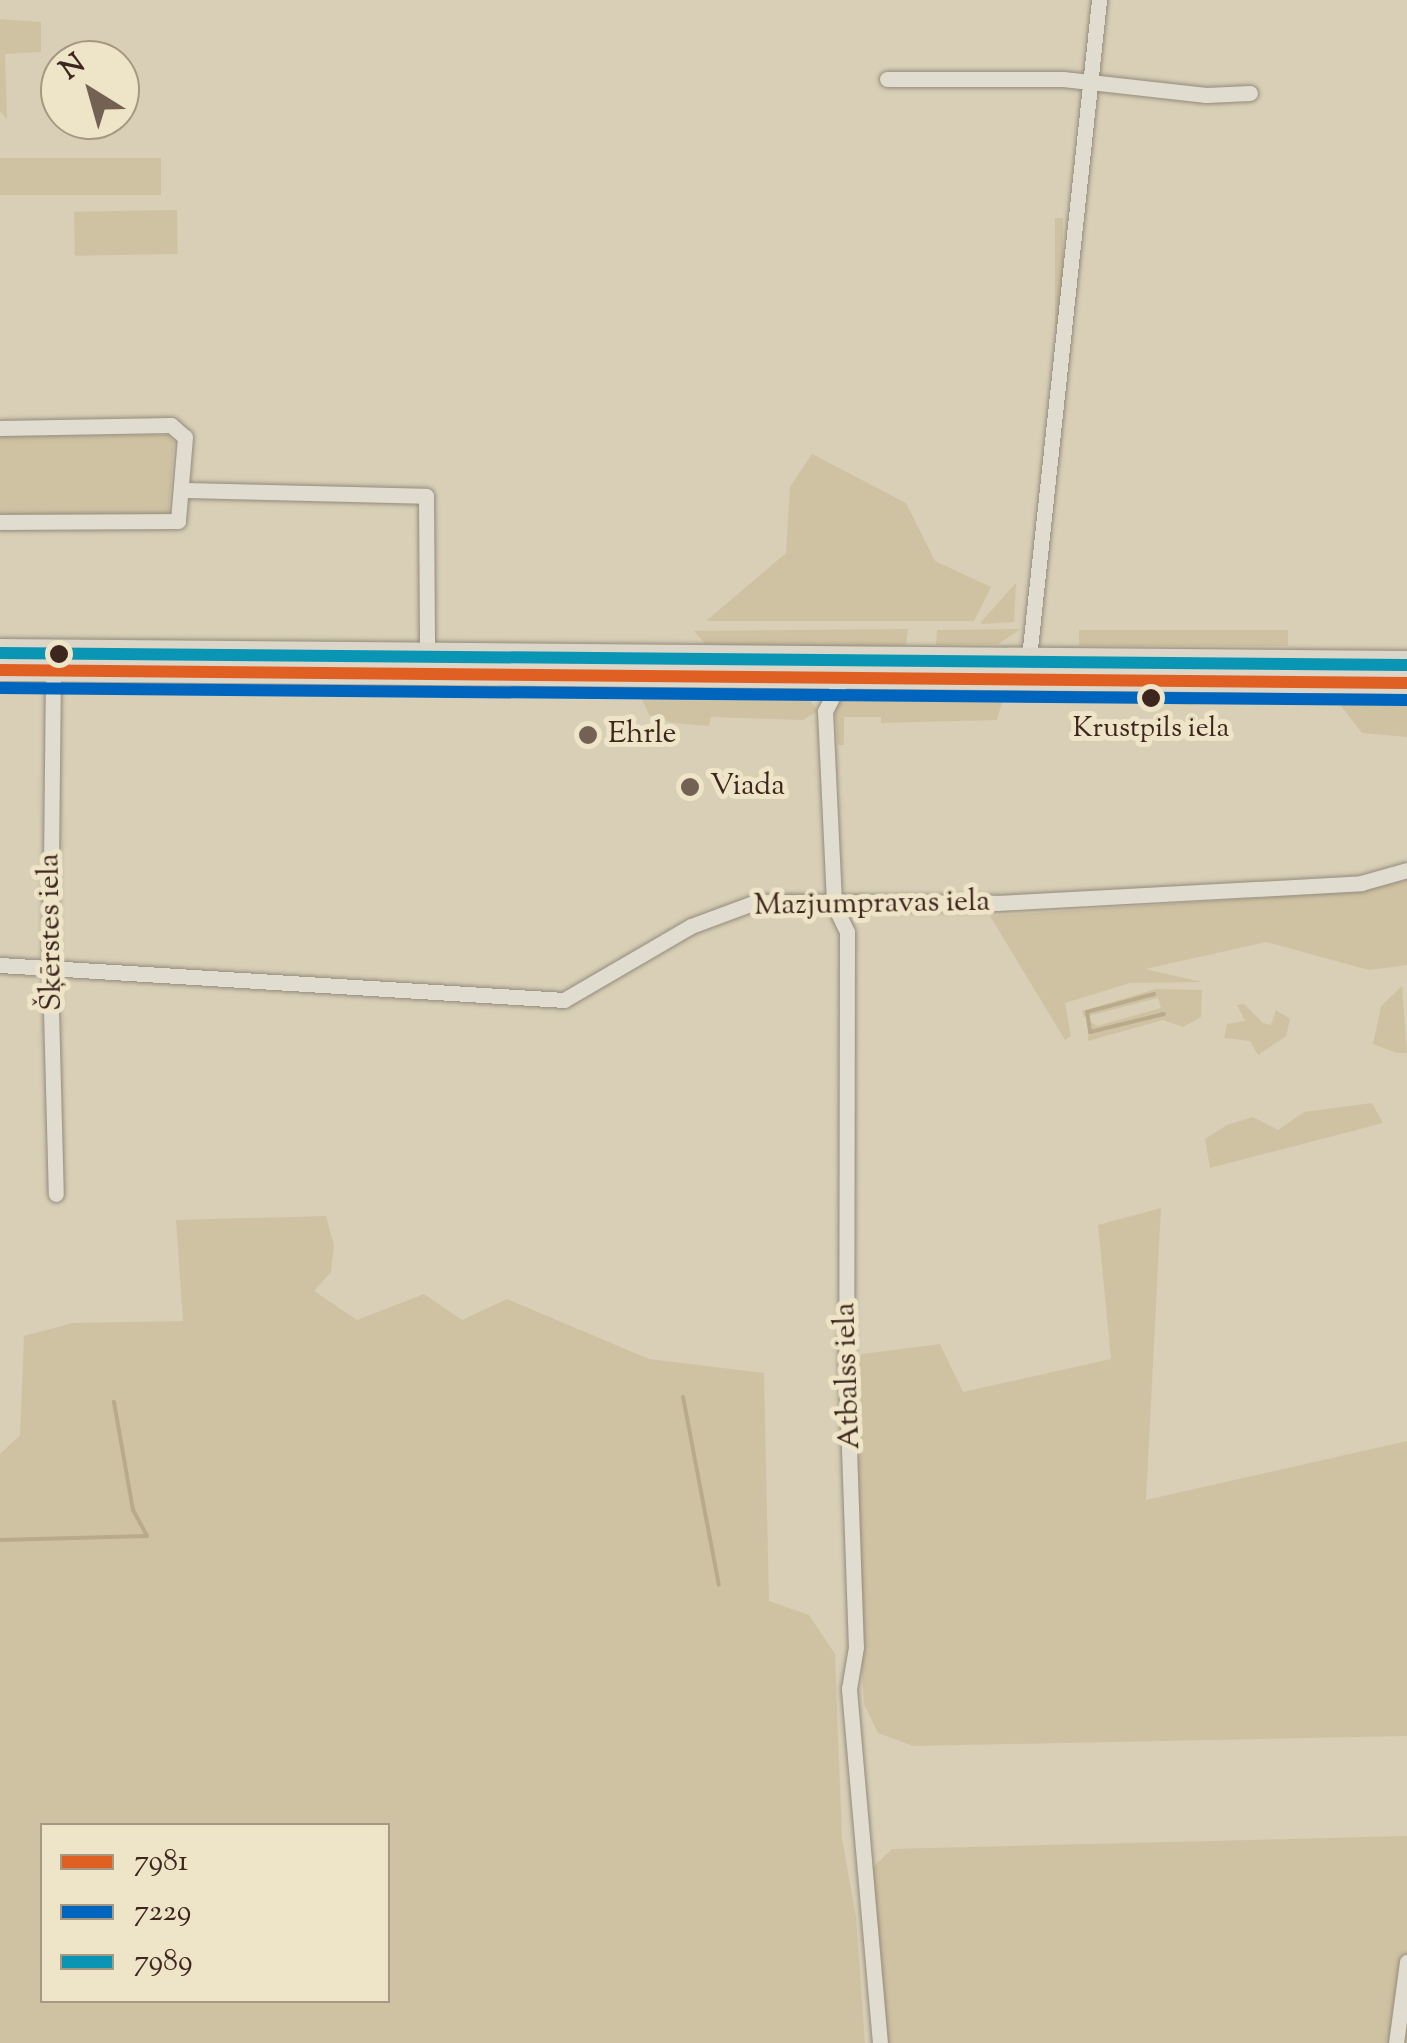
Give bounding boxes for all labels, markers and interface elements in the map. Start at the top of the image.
north arrow [40,40,140,140]
text: N [52,45,94,90]
unlabelled marker [49,644,69,664]
marker: Krustpils iela [1141,688,1161,708]
place label: Krustpils iela [1073,712,1229,746]
place label: Ehrle [608,717,677,753]
marker: Ehrle [577,724,599,746]
place label: Viada [710,769,785,805]
marker: Viada [679,776,701,798]
street label: Šķērstes iela [33,853,71,1011]
street label: Mazjumpravas iela [754,885,990,925]
street label: Atbalss iela [828,1302,870,1450]
legend [40,1823,390,2003]
text: 7981 [134,1841,188,1884]
text: 7229 [134,1891,191,1934]
text: 7989 [134,1941,193,1984]

